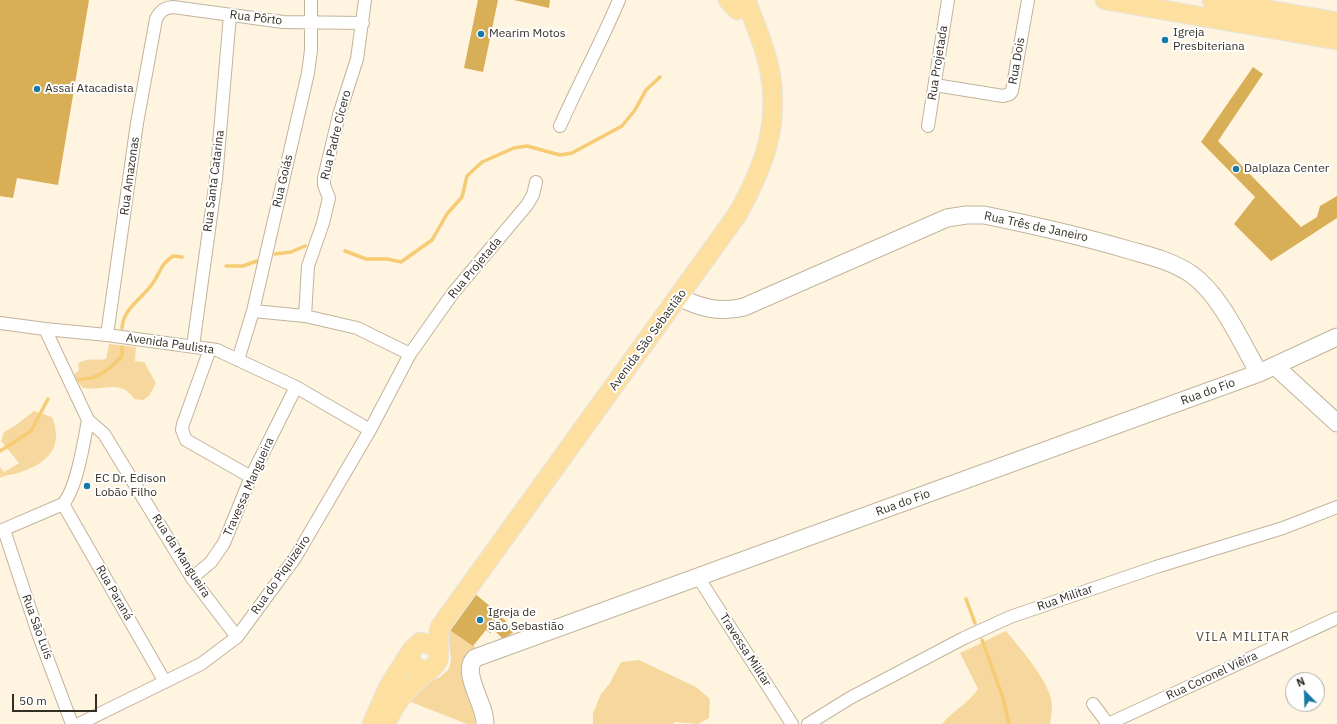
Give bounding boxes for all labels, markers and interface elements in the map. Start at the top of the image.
street label: Rua Pôrto [229,8,283,28]
street label: Rua Projetada [925,25,951,101]
place label: Igreja Presbiteriana [1173,26,1245,54]
place label: Mearim Motos [489,27,566,41]
marker: Mearim Motos [476,29,486,39]
marker: Igreja Presbiteriana [1160,35,1170,45]
street label: Rua Dois [1006,36,1028,86]
place label: Assaí Atacadista [45,82,134,96]
marker: Assaí Atacadista [32,84,42,94]
street label: Rua Padre Cícero [318,89,354,181]
street label: Rua Santa Catarina [201,129,227,233]
street label: Rua Amazonas [117,136,143,216]
street label: Rua Goiás [270,153,296,209]
place label: Dalplaza Center [1244,162,1329,176]
marker: Dalplaza Center [1231,164,1241,174]
street label: Rua Três de Janeiro [983,209,1089,245]
street label: Rua Projetada [445,234,505,302]
street label: Avenida São Sebastião [606,286,690,394]
street label: Avenida Paulista [125,331,215,357]
street label: Rua do Fio [1179,376,1237,408]
street label: Travessa Mangueira [221,435,277,539]
place label: EC Dr. Edison Lobão Filho [95,472,166,500]
marker: EC Dr. Edison Lobão Filho [82,481,92,491]
street label: Rua do Fio [874,487,932,519]
street label: Rua da Mangueira [149,512,213,600]
street label: Rua do Piquizeiro [248,533,314,617]
street label: Rua Paraná [92,563,136,623]
street label: Rua Militar [1035,582,1095,614]
street label: Rua São Luís [19,592,55,662]
place label: Igreja de São Sebastião [488,606,564,634]
street label: Travessa Militar [716,611,774,689]
marker: Igreja de São Sebastião [475,615,485,625]
district label: VILA MILITAR [1196,629,1290,645]
street label: Rua Coronel Viêira [1164,649,1260,703]
north arrow [1285,672,1325,712]
text: N [1294,674,1307,690]
scale bar [14,686,99,712]
text: 50 m [19,693,47,708]

